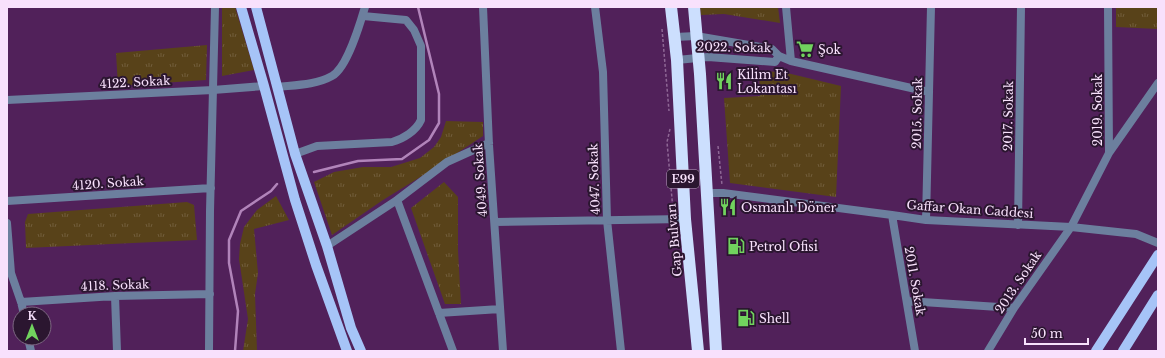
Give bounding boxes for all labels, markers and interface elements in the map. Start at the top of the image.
street label: 2022. Sokak [697,39,772,55]
supermarket icon: Şok [795,39,815,59]
place label: Şok [818,42,842,57]
place label: Kilim Et Lokantası [737,67,797,96]
restaurant icon: Kilim Et Lokantası [714,71,734,91]
street label: 4122. Sokak [99,73,171,91]
street label: 2019. Sokak [1090,73,1105,146]
street label: 2015. Sokak [909,76,925,149]
street label: 2017. Sokak [1000,80,1016,151]
street label: 4049. Sokak [470,142,490,217]
street label: 4047. Sokak [585,142,603,215]
road number: E99 [667,170,699,188]
street label: 4120. Sokak [72,173,145,193]
restaurant icon: Osmanlı Döner [718,197,738,217]
street label: Gaffar Okan Caddesi [906,197,1034,221]
place label: Osmanlı Döner [741,200,837,215]
street label: Gap Bulvarı [663,203,685,277]
fuel station icon: Petrol Ofisi [726,236,746,256]
place label: Petrol Ofisi [749,239,818,254]
street label: 2011. Sokak [902,245,929,318]
street label: 2013. Sokak [992,247,1045,316]
street label: 4118. Sokak [80,276,150,294]
north arrow [12,306,52,346]
fuel station icon: Shell [736,308,756,328]
text: K [27,309,37,323]
place label: Shell [759,311,790,326]
scale bar [1025,320,1088,346]
text: 50 m [1031,326,1063,341]

